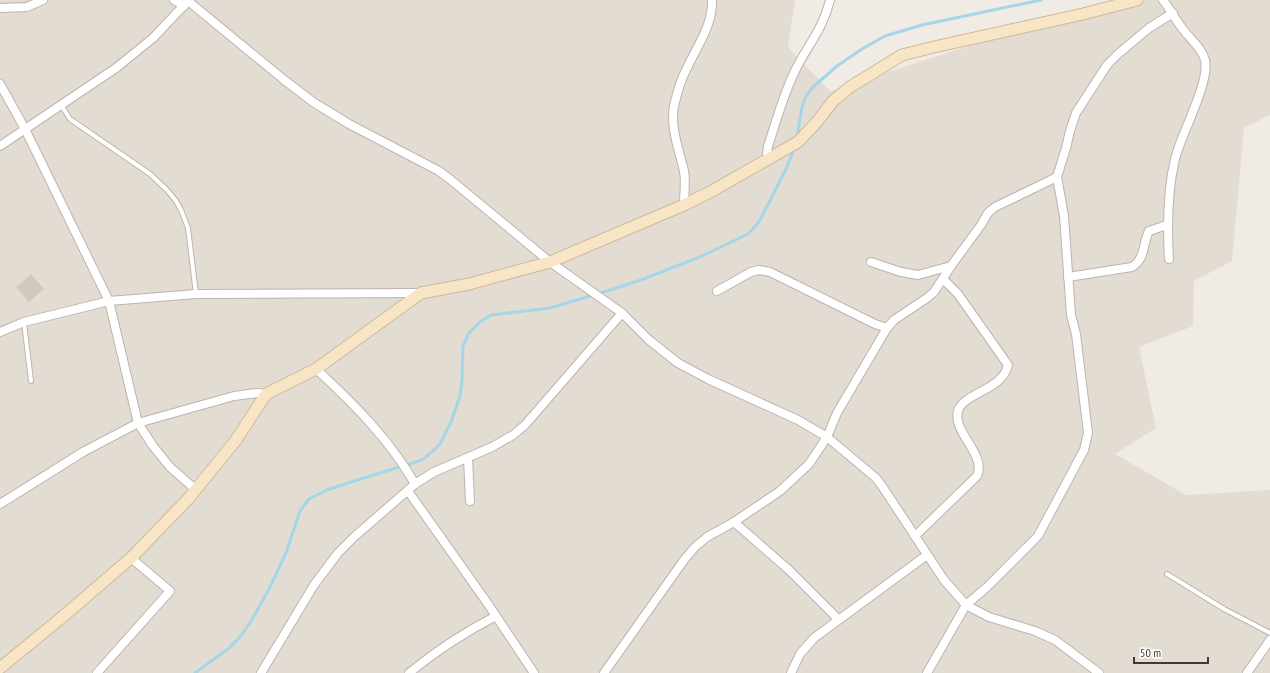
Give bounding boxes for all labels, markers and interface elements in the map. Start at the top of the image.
scale bar [1134,639,1208,665]
text: 50 m [1140,645,1161,660]

